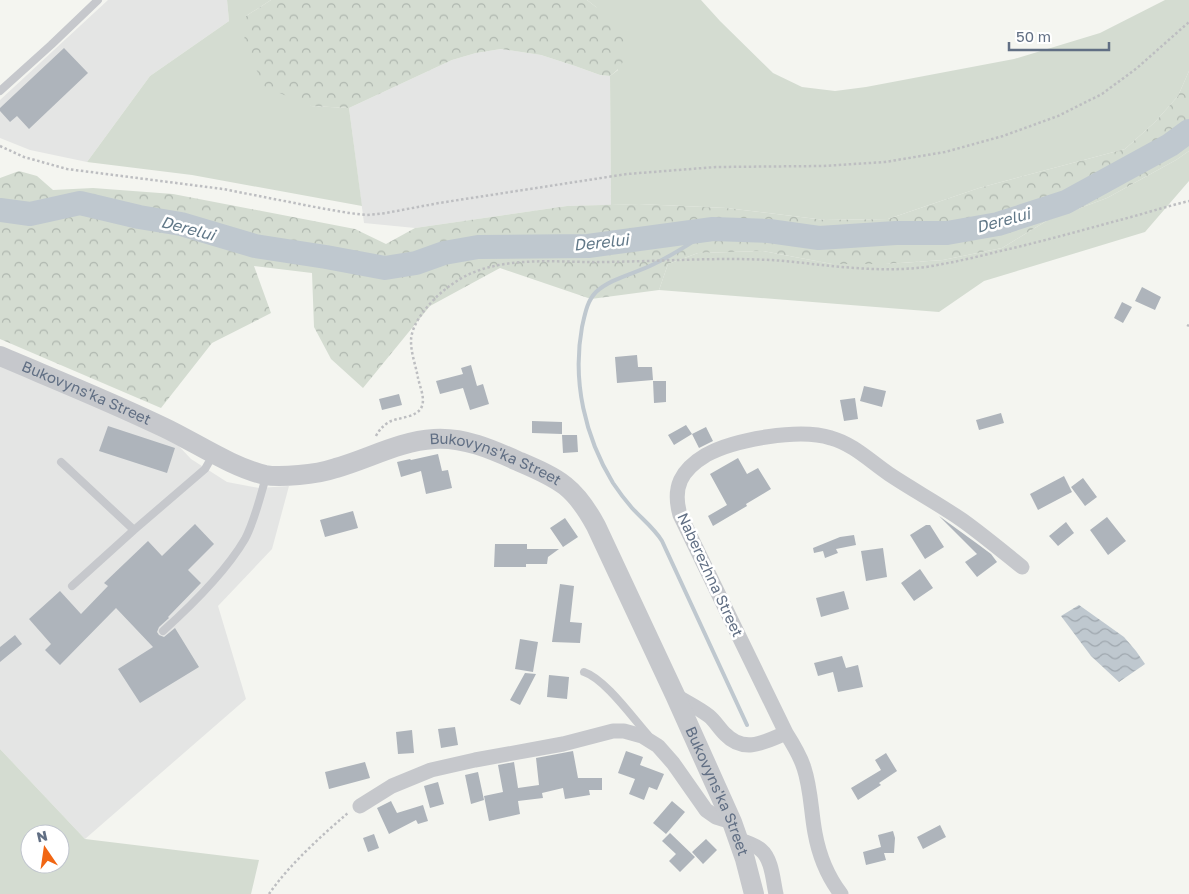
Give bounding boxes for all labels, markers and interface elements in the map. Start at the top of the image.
scale bar [1009,20,1109,52]
text: 50 m [1016,27,1051,45]
water label: Derelui [974,203,1034,237]
water label: Derelui [159,211,219,245]
water label: Derelui [573,229,631,255]
street label: Bukovyns'ka Street [19,356,154,428]
street label: Bukovyns'ka Street [429,429,565,488]
street label: Naberezhna Street [674,510,748,640]
street label: Bukovyns'ka Street [682,723,753,858]
north arrow [20,824,70,874]
text: N [35,826,49,845]

